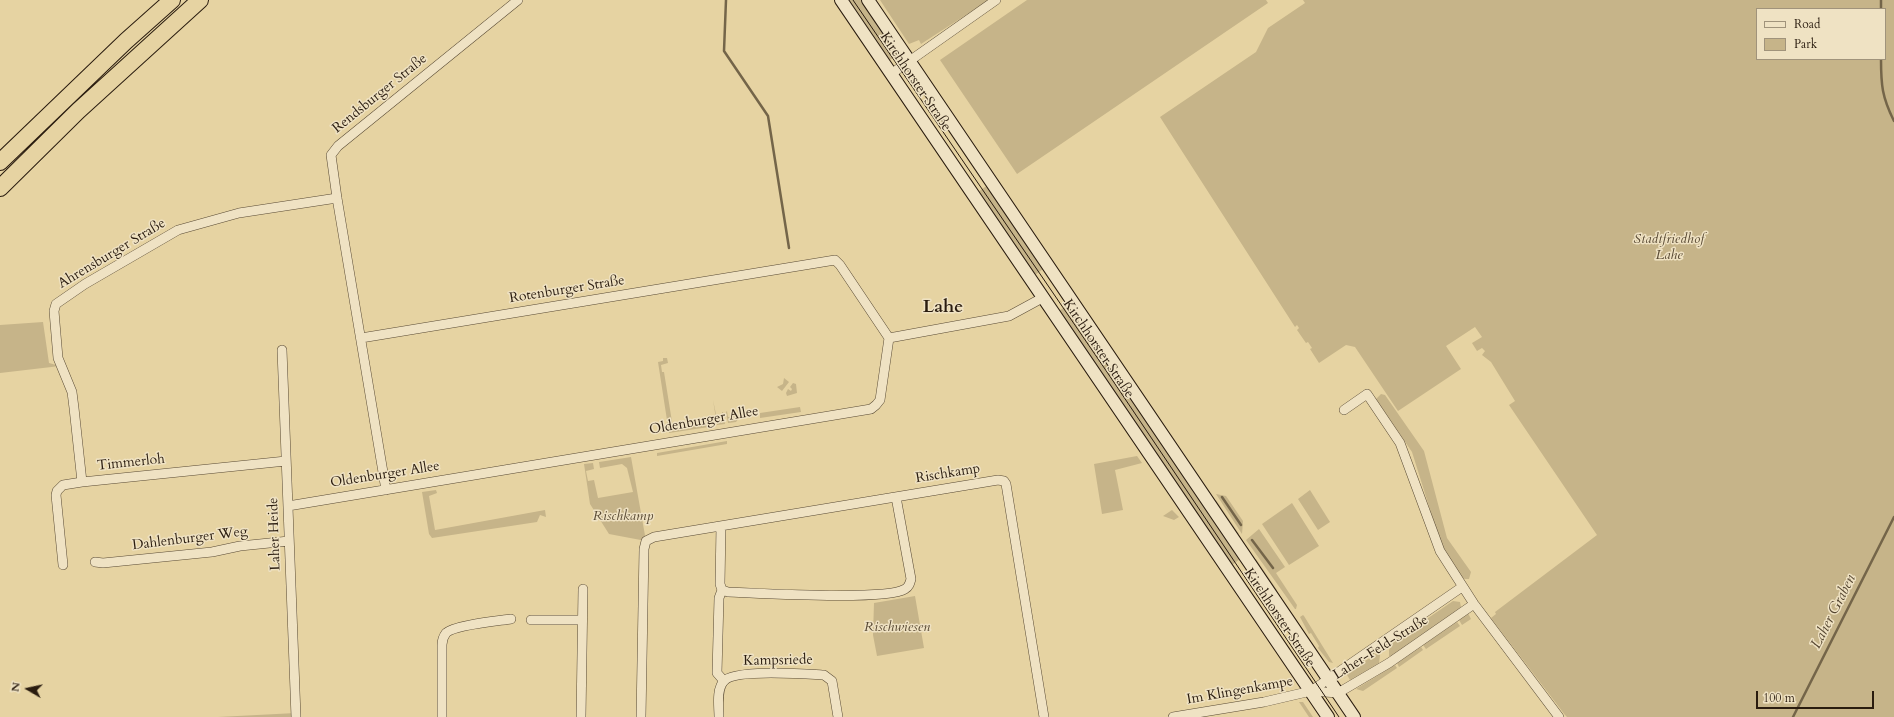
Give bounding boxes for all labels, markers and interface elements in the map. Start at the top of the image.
legend [1756,8,1886,60]
text: Road [1794,16,1820,32]
street label: Kirchhorster Straße [876,29,954,135]
text: Park [1794,36,1817,52]
street label: Rendsburger Straße [329,51,431,137]
street label: Ahrensburger Straße [55,215,169,293]
park label: Stadtfriedhof Lahe [1634,232,1704,264]
street label: Rotenburger Straße [508,273,626,307]
street label: Kirchhorster Straße [1059,296,1137,402]
district label: Lahe [923,297,963,319]
street label: Oldenburger Allee [648,403,760,439]
street label: Timmerloh [96,451,166,475]
street label: Oldenburger Allee [329,458,441,492]
street label: Rischkamp [914,461,982,487]
street label: Laher Heide [265,497,285,571]
park label: Rischkamp [593,509,653,525]
street label: Dahlenburger Weg [131,524,249,554]
street label: Kirchhorster Straße [1240,565,1318,671]
water label: Laher Graben [1808,572,1860,652]
street label: Laher-Feld-Straße [1330,612,1432,684]
park label: Rischwiesen [864,620,930,636]
street label: Kampsriede [743,652,813,670]
north arrow [8,669,48,709]
street label: Im Klingenkampe [1186,673,1294,709]
text: N [7,681,24,693]
scale bar [1758,683,1876,709]
text: 100 m [1763,690,1795,706]

